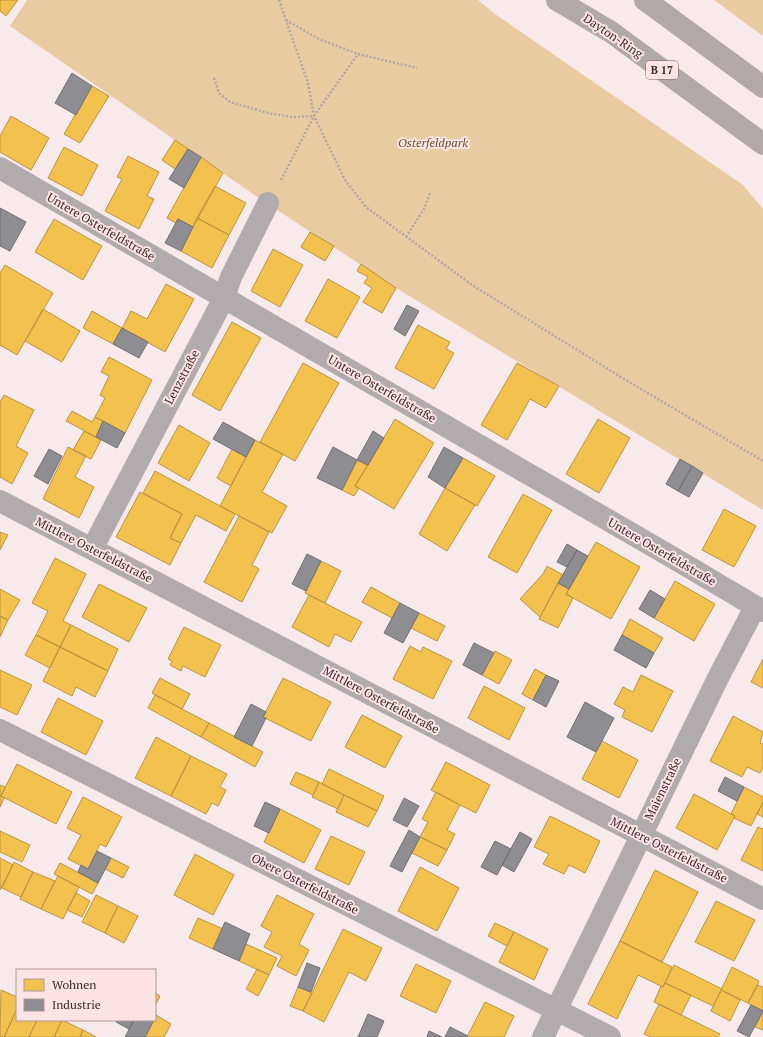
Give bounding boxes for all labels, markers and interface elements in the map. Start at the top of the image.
street label: Dayton-Ring [581,10,646,61]
road number: B 17 [646,61,678,79]
park label: Osterfeldpark [398,135,468,150]
street label: Untere Osterfeldstraße [44,189,158,264]
street label: Lenzstraße [161,347,202,407]
street label: Untere Osterfeldstraße [325,351,439,426]
street label: Mittlere Osterfeldstraße [33,513,155,586]
street label: Untere Osterfeldstraße [605,514,719,589]
street label: Mittlere Osterfeldstraße [321,663,442,737]
street label: Maienstraße [641,755,684,822]
street label: Mittlere Osterfeldstraße [608,813,730,886]
street label: Obere Osterfeldstraße [249,850,361,917]
legend [16,969,156,1021]
text: Wohnen [52,977,96,992]
text: Industrie [52,997,101,1012]

